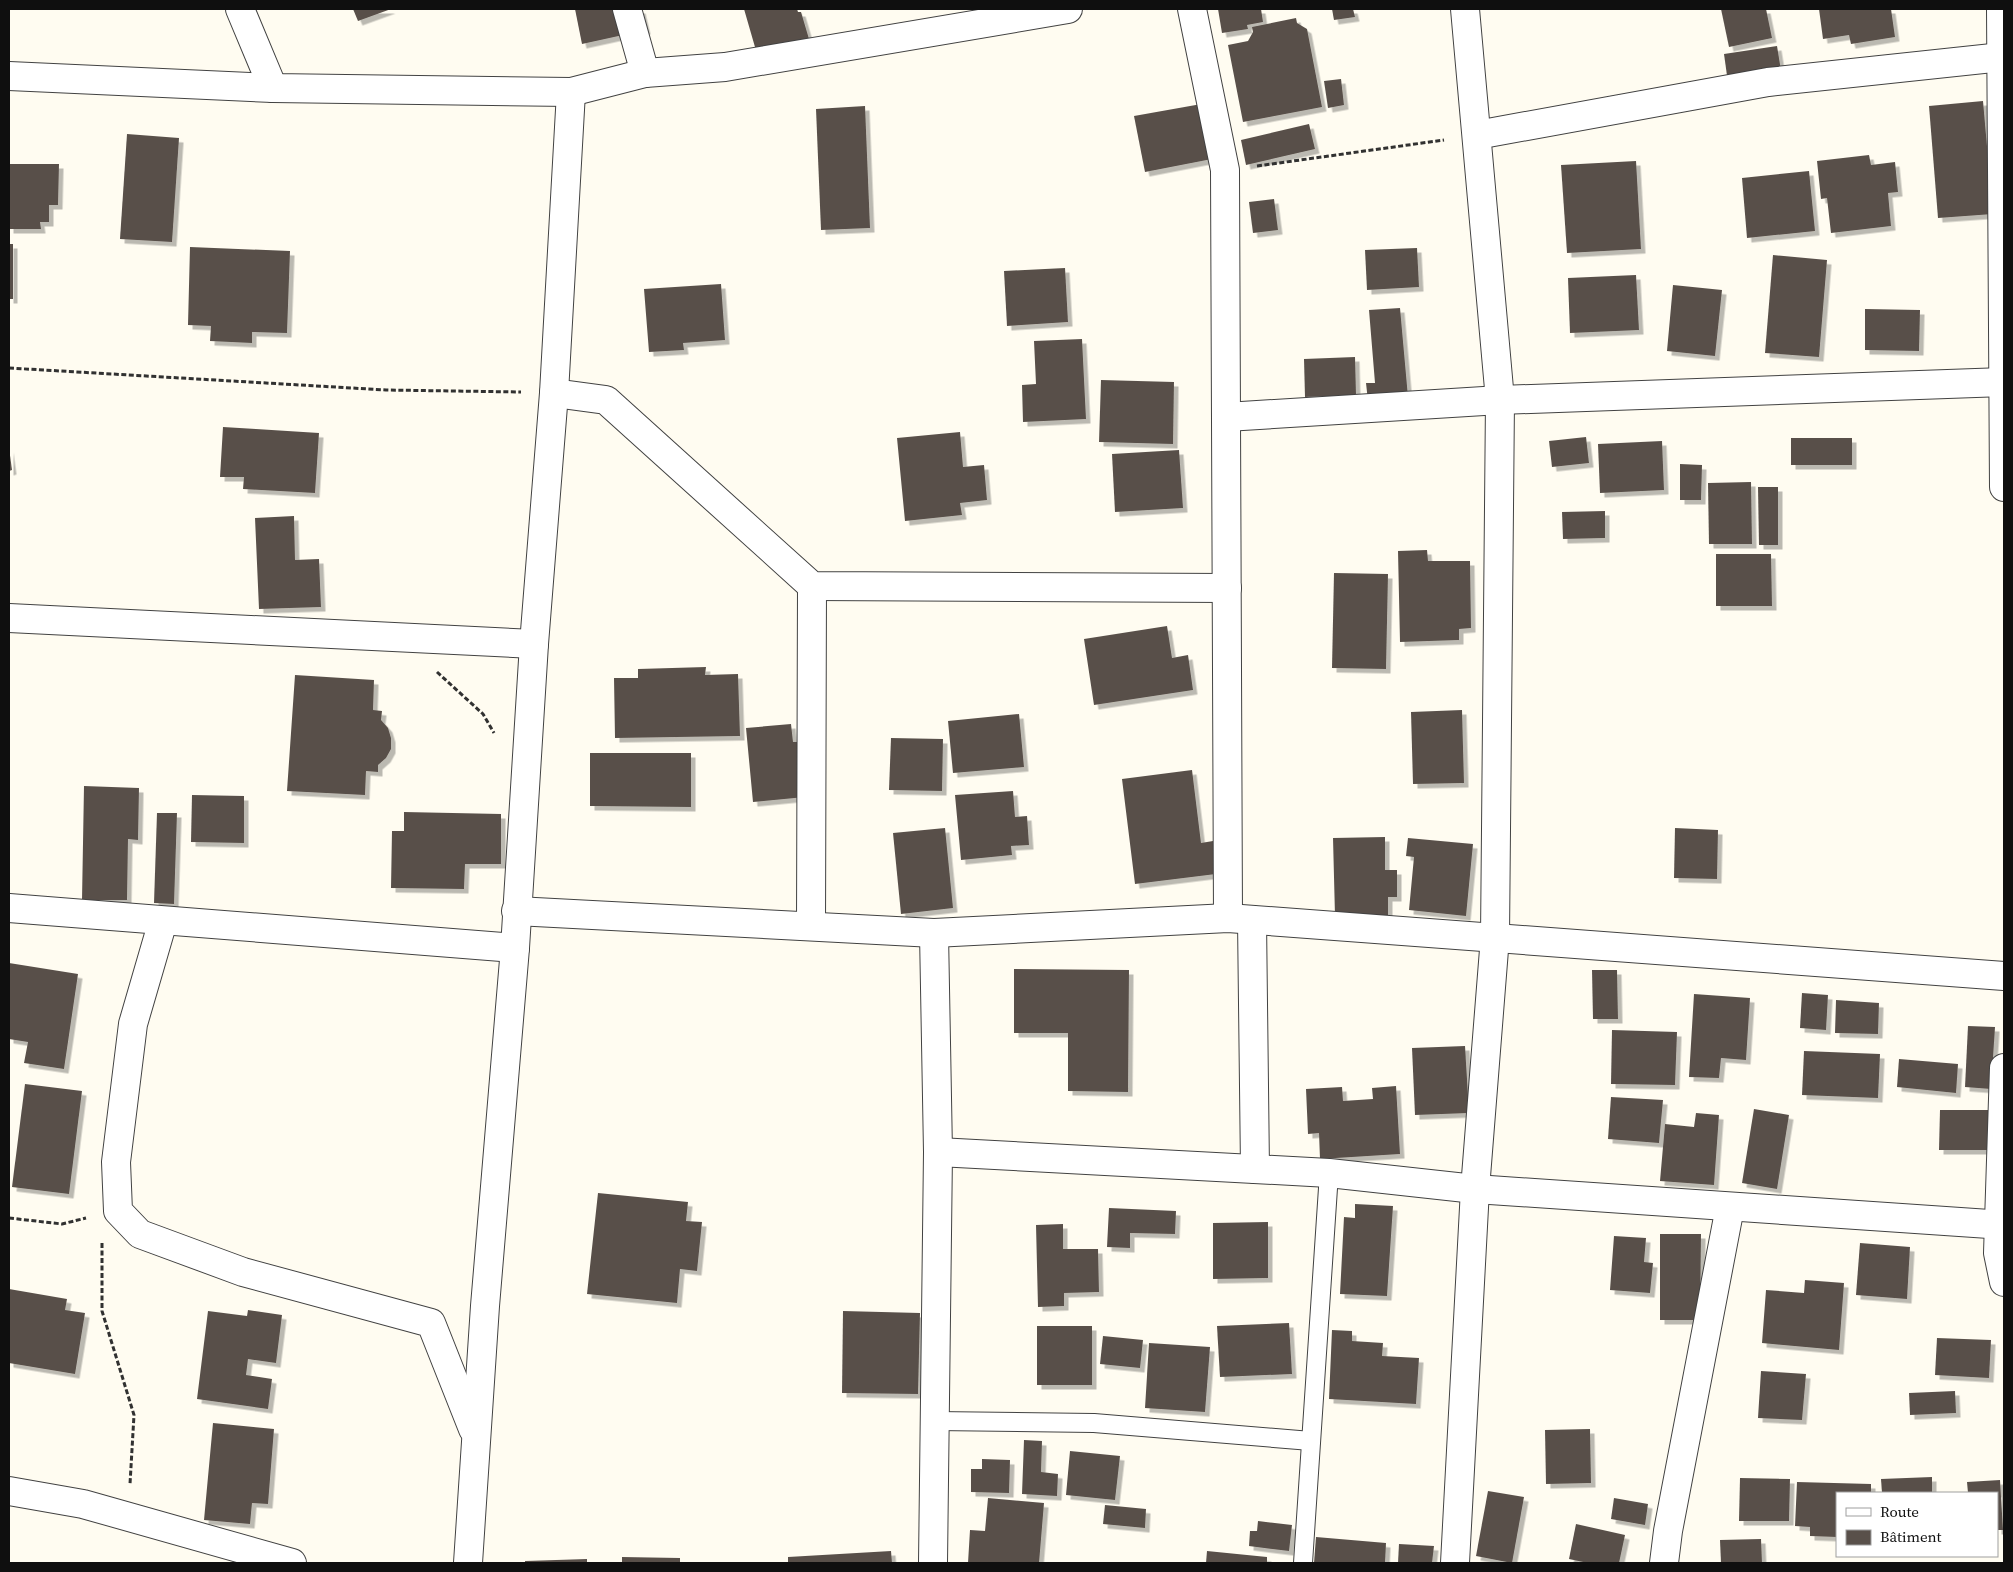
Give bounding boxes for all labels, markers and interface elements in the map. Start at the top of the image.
legend [1836,1492,1998,1557]
text: Route [1880,1501,1919,1522]
text: Bâtiment [1880,1526,1942,1547]

